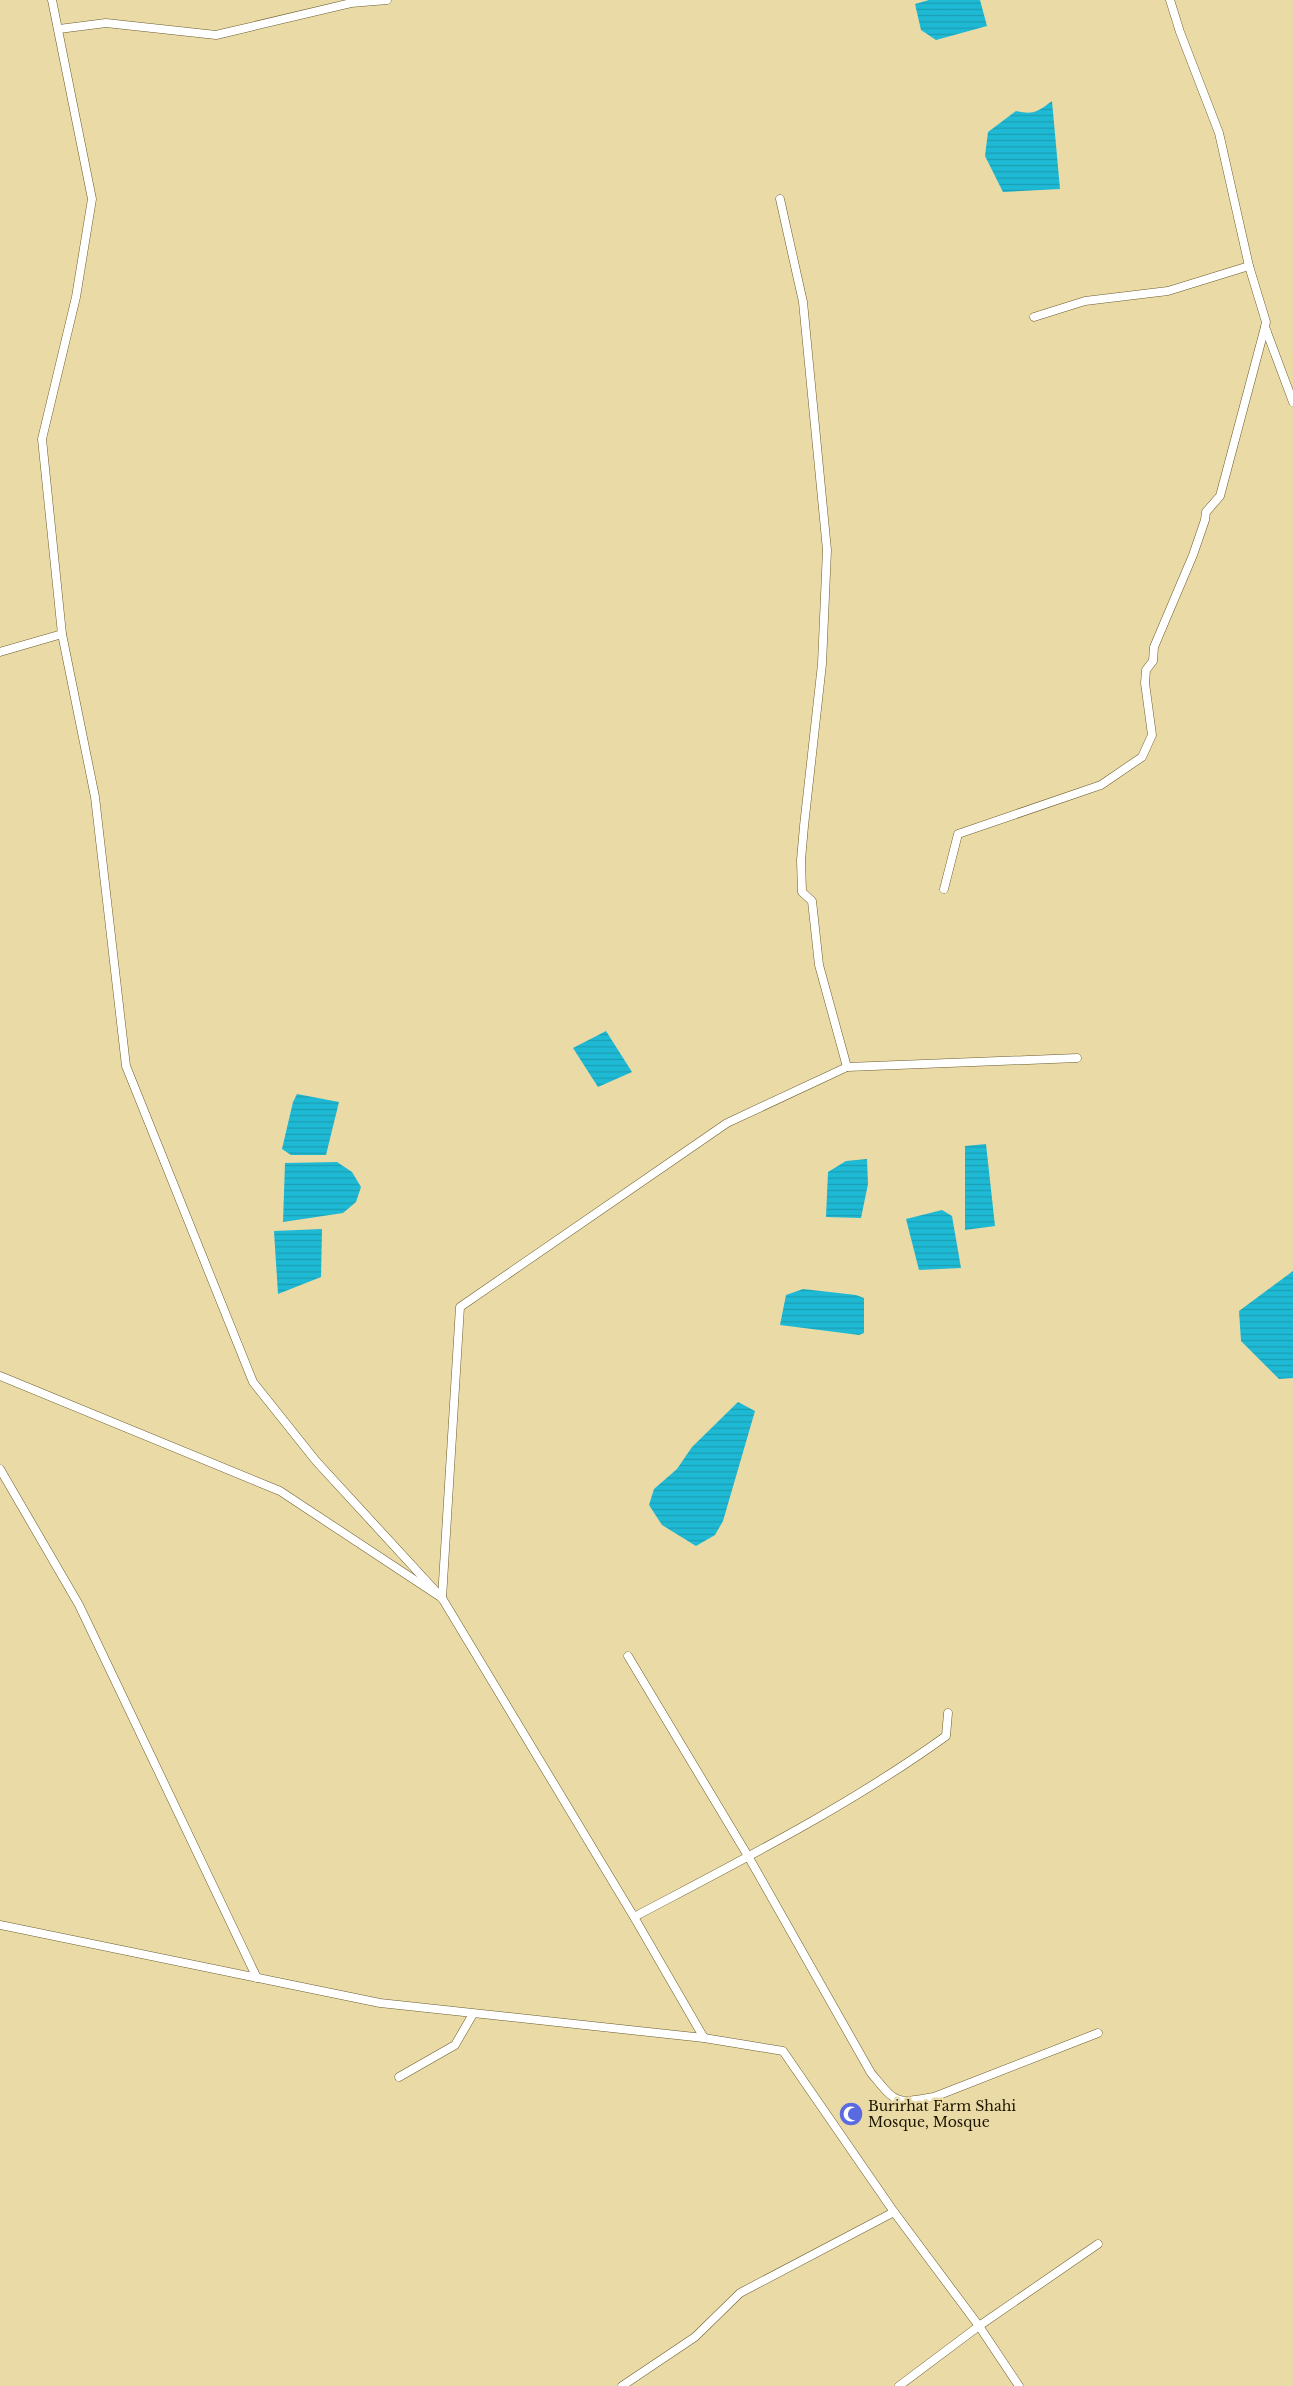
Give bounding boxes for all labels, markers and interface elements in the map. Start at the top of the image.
place label: Burirhat Farm Shahi Mosque, Mosque [868,2097,1016,2131]
mosque icon: Burirhat Farm Shahi Mosque, Mosque [838,2101,864,2127]

